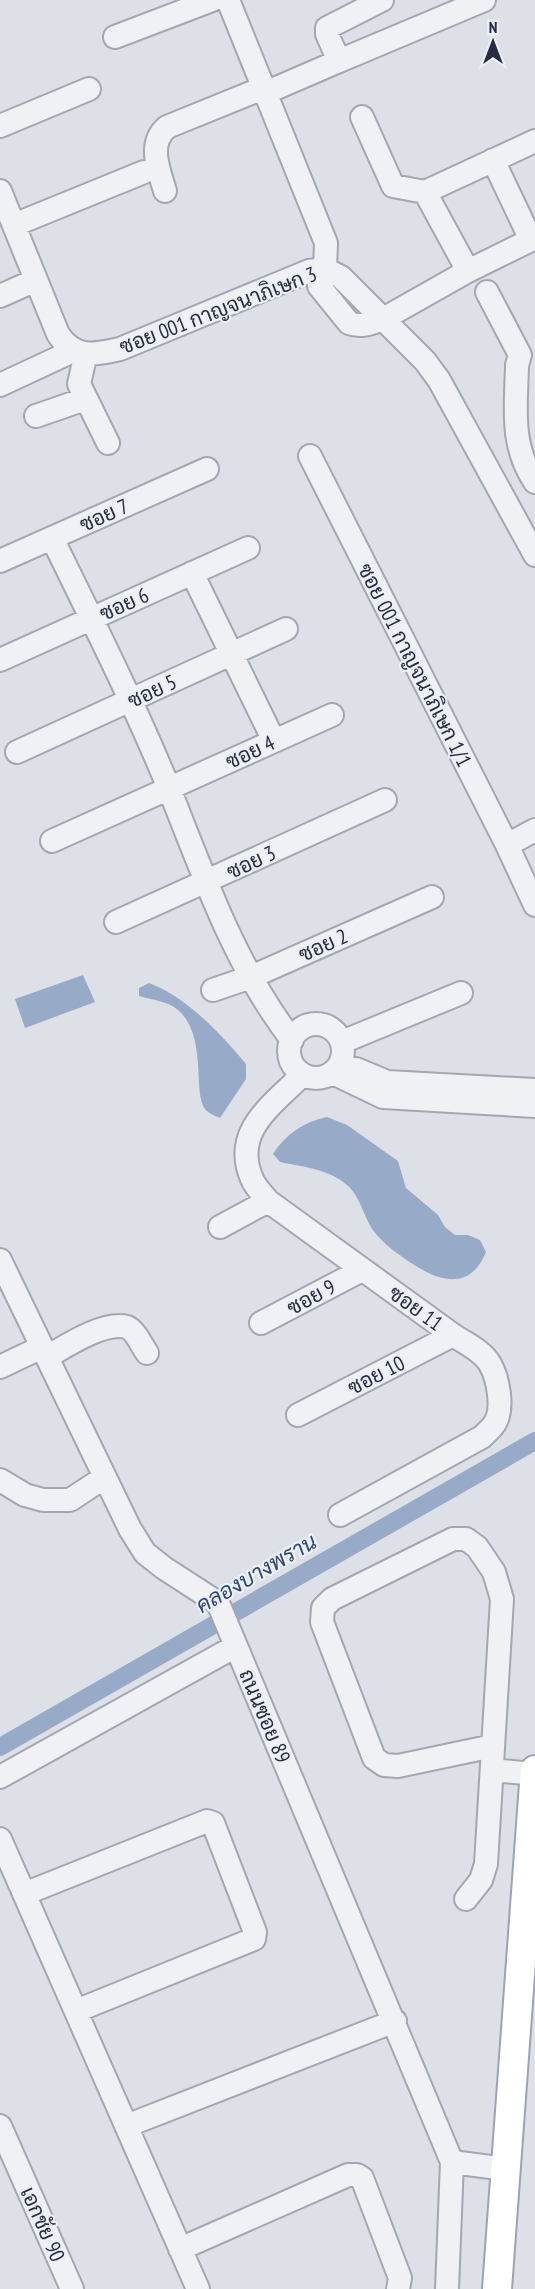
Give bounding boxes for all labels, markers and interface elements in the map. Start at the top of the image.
north arrow [463,12,523,72]
text: N [489,17,497,37]
street label: ซอย 001 กาญจนาภิเษก 3 [116,260,320,360]
street label: ซอย 7 [75,492,133,538]
street label: ซอย 001 กาญจนาภิเษก 1/1 [352,559,478,771]
street label: ซอย 6 [95,581,153,627]
street label: ซอย 5 [123,668,181,714]
street label: ซอย 4 [221,729,279,775]
street label: ซอย 3 [222,839,280,885]
street label: ซอย 2 [294,922,352,968]
street label: ซอย 9 [282,1273,340,1321]
street label: ซอย 11 [384,1279,448,1337]
street label: ซอย 10 [343,1349,409,1401]
water label: คลองบางพราน [191,1527,321,1619]
street label: ถนนซอย 89 [233,1665,297,1767]
street label: เอกชัย 90 [15,2182,71,2266]

